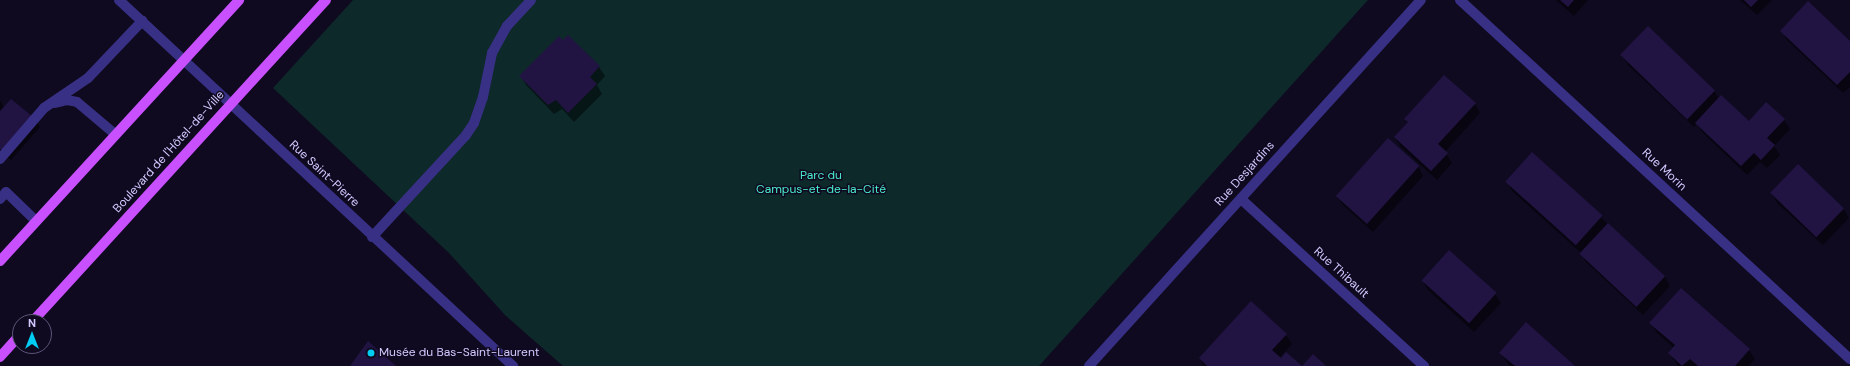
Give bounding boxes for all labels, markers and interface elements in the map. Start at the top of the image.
street label: Boulevard de l'Hôtel-de-Ville [110,88,228,216]
street label: Rue Saint-Pierre [286,138,362,210]
street label: Rue Desjardins [1212,139,1278,209]
street label: Rue Morin [1639,146,1689,194]
park label: Parc du Campus-et-de-la-Cité [756,169,886,197]
street label: Rue Thibault [1311,245,1371,301]
north arrow [12,314,52,354]
text: N [28,316,36,330]
place label: Musée du Bas-Saint-Laurent [379,346,539,360]
marker: Musée du Bas-Saint-Laurent [366,348,376,358]

